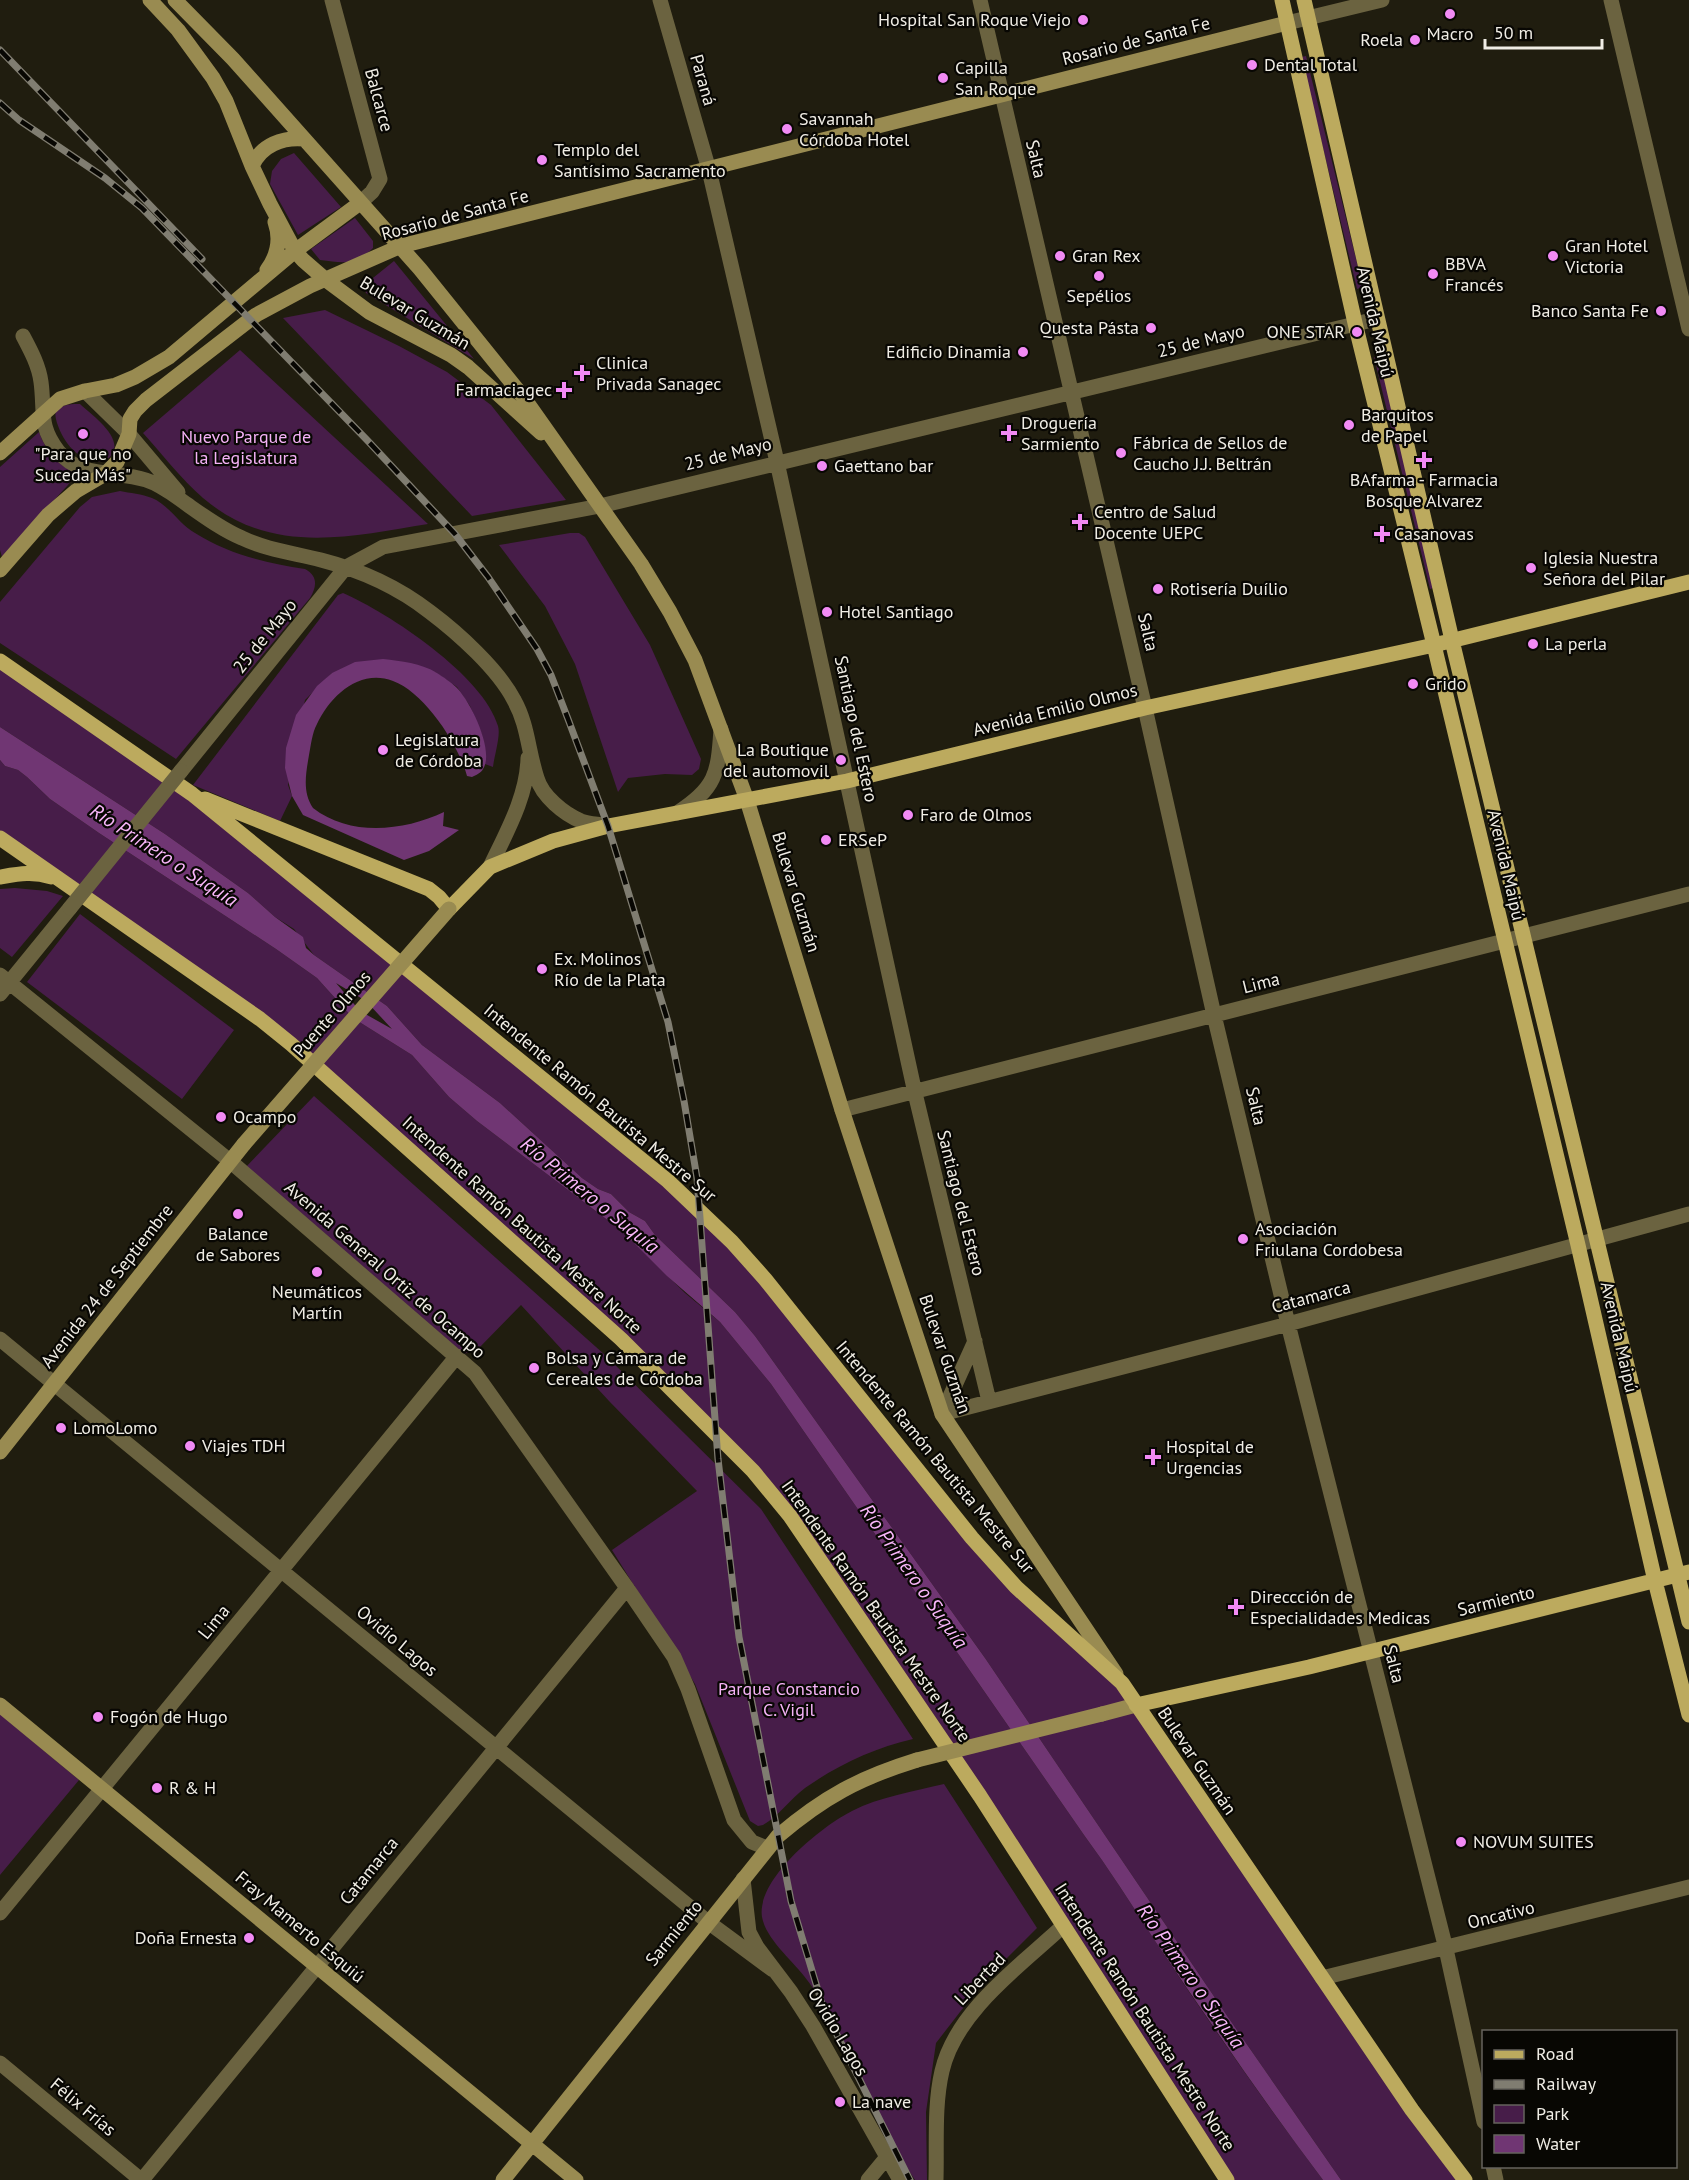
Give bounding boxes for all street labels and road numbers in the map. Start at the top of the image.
street label: Rosario de Santa Fe [1060,11,1212,70]
street label: Paraná [685,52,722,108]
street label: Balcarce [360,66,399,134]
street label: Salta [1021,137,1052,180]
street label: Rosario de Santa Fe [379,184,531,245]
street label: Avenida Maipú [1352,264,1399,380]
street label: Bulevar Guzmán [356,271,475,355]
street label: 25 de Mayo [1155,319,1247,362]
street label: 25 de Mayo [682,432,774,475]
street label: 25 de Mayo [228,594,302,678]
street label: Salta [1133,610,1164,653]
street label: Santiago del Estero [830,654,883,804]
street label: Avenida Emilio Olmos [970,678,1139,741]
street label: Avenida Maipú [1483,807,1530,923]
street label: Bulevar Guzmán [767,829,826,955]
street label: Puente Olmos [288,966,376,1062]
street label: Lima [1240,967,1282,998]
street label: Intendente Ramón Bautista Mestre Sur [479,998,721,1207]
street label: Salta [1241,1084,1272,1127]
street label: Intendente Ramón Bautista Mestre Norte [398,1111,647,1339]
street label: Santiago del Estero [932,1128,991,1278]
street label: Avenida General Ortiz de Ocampo [280,1176,491,1363]
street label: Avenida 24 de Septiembre [35,1199,178,1372]
street label: Catamarca [1269,1275,1353,1318]
street label: Avenida Maipú [1596,1279,1643,1395]
street label: Bulevar Guzmán [914,1291,977,1417]
street label: Intendente Ramón Bautista Mestre Sur [831,1336,1040,1578]
street label: Intendente Ramón Bautista Mestre Norte [777,1475,976,1746]
street label: Sarmiento [1455,1580,1537,1621]
street label: Lima [193,1600,234,1644]
street label: Ovidio Lagos [352,1600,443,1681]
street label: Salta [1379,1642,1410,1685]
street label: Bulevar Guzmán [1153,1703,1242,1819]
street label: Catamarca [334,1832,403,1909]
street label: Fray Mamerto Esquiú [231,1866,370,1987]
street label: Intendente Ramón Bautista Mestre Norte [1050,1878,1241,2155]
street label: Sarmiento [640,1895,707,1970]
street label: Oncativo [1465,1895,1537,1934]
street label: Libertad [949,1948,1010,2010]
street label: Ovidio Lagos [803,1983,874,2080]
street label: Félix Frías [46,2072,121,2141]

